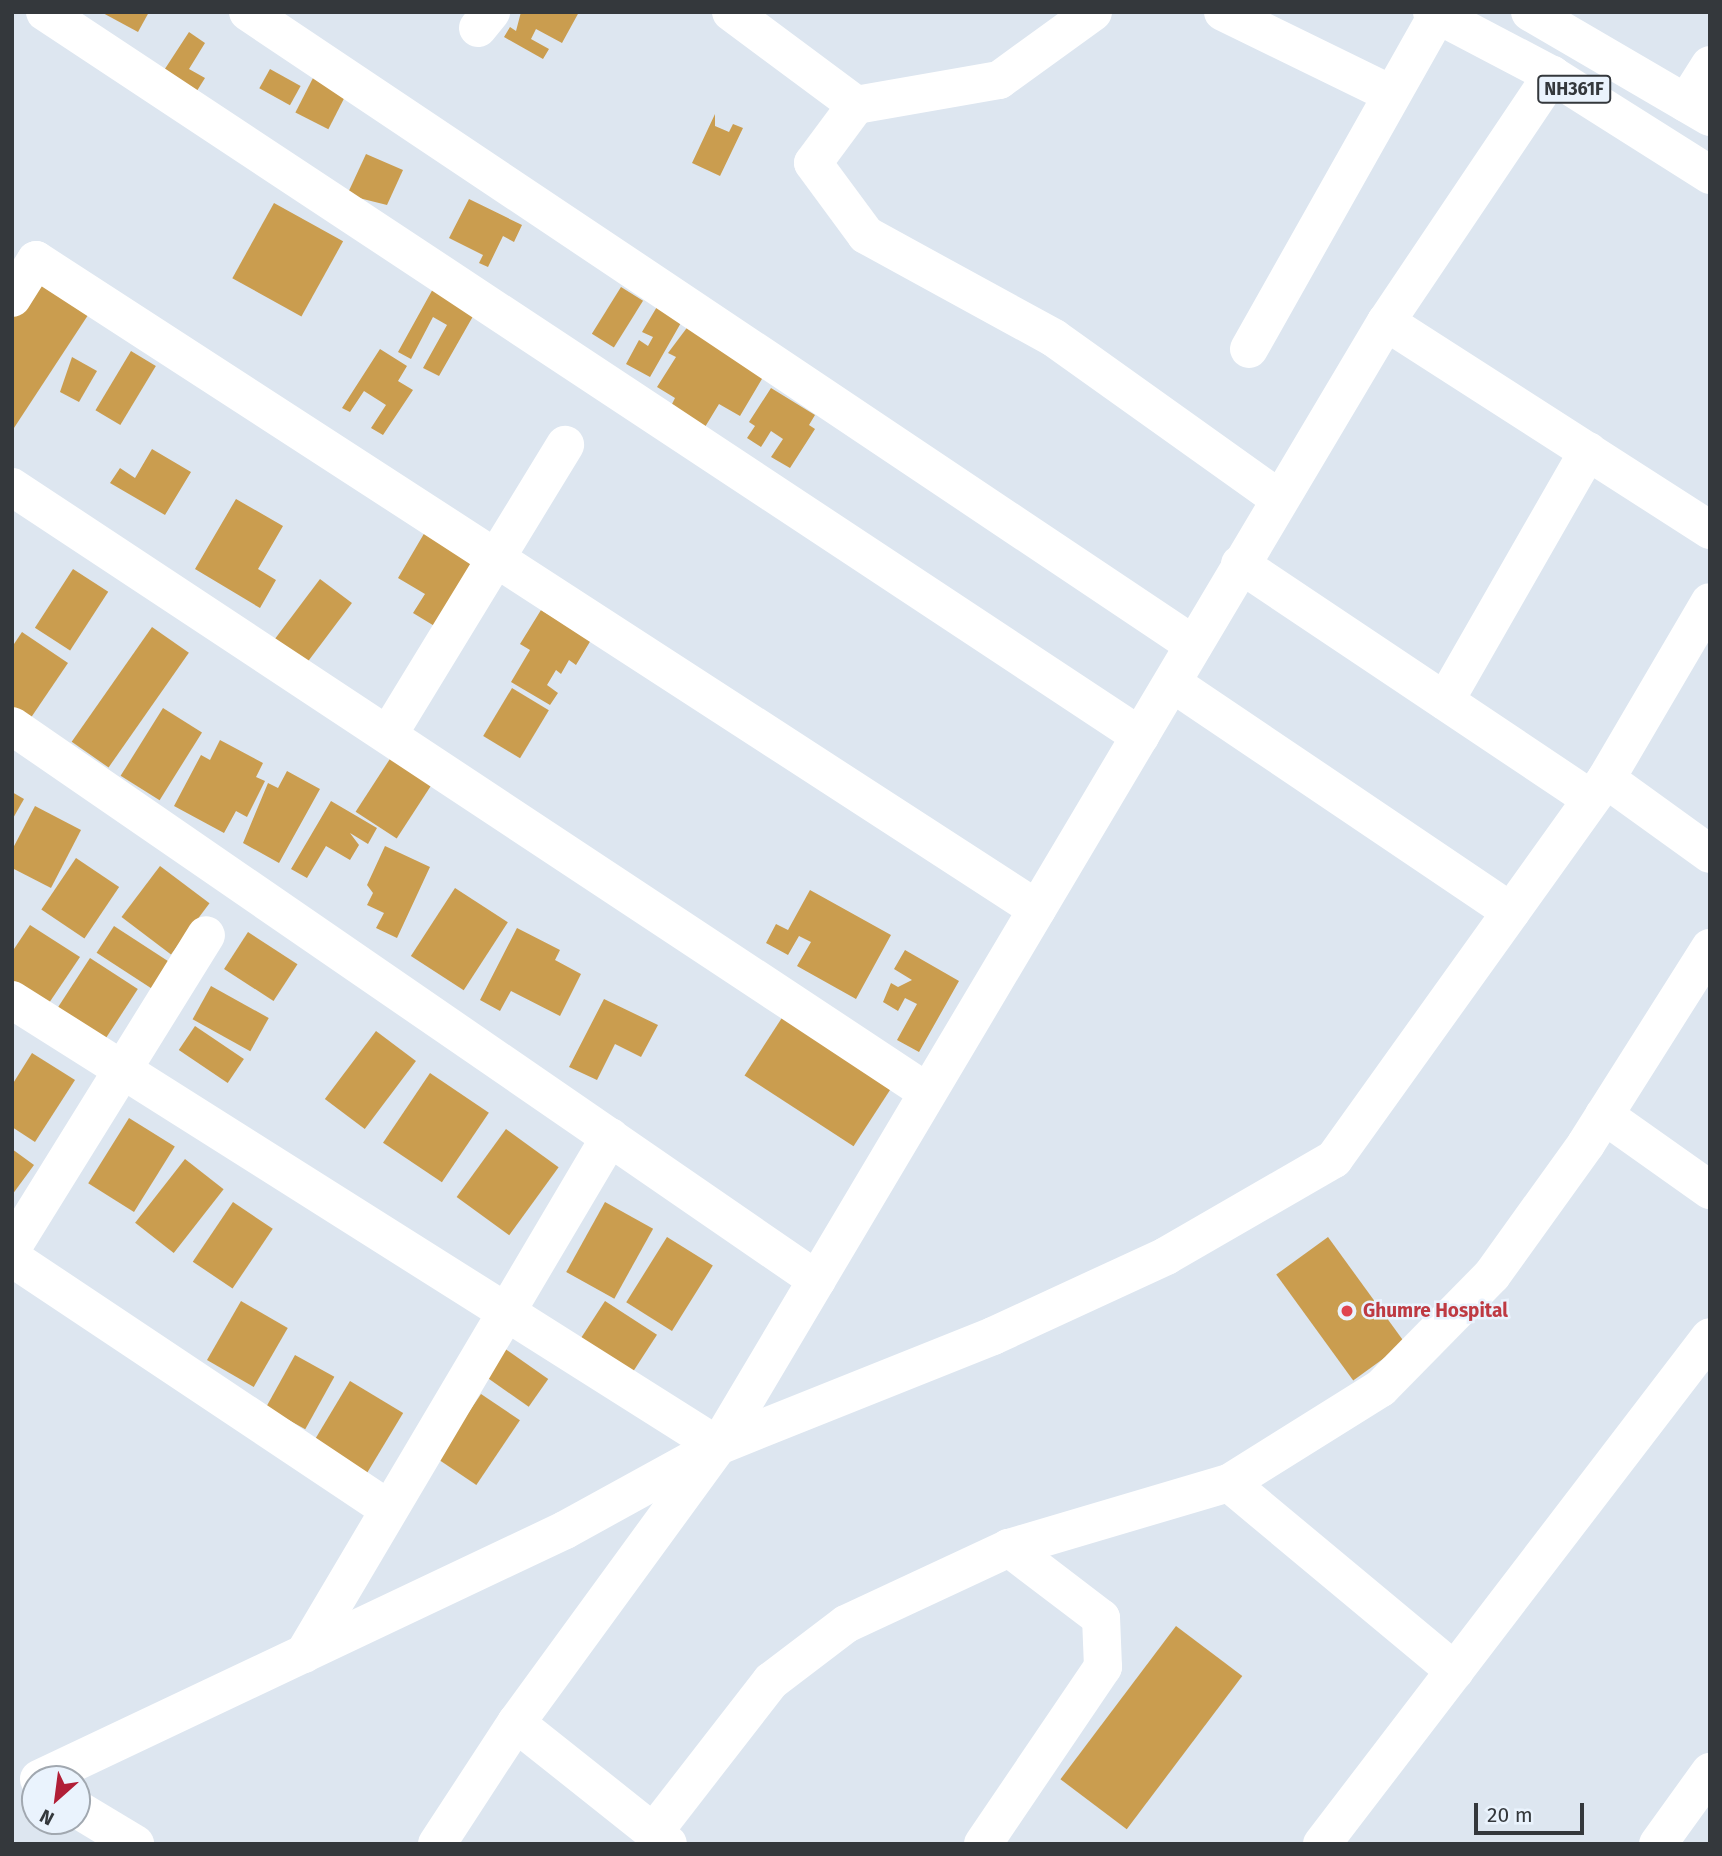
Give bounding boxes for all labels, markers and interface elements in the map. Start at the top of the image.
road number: NH361F [1536,74,1612,104]
place label: Ghumre Hospital [1363,1300,1508,1322]
marker: Ghumre Hospital [1337,1301,1357,1321]
north arrow [21,1765,91,1835]
scale bar [1477,1790,1587,1834]
text: 20 m [1487,1802,1533,1828]
text: N [36,1804,58,1830]

